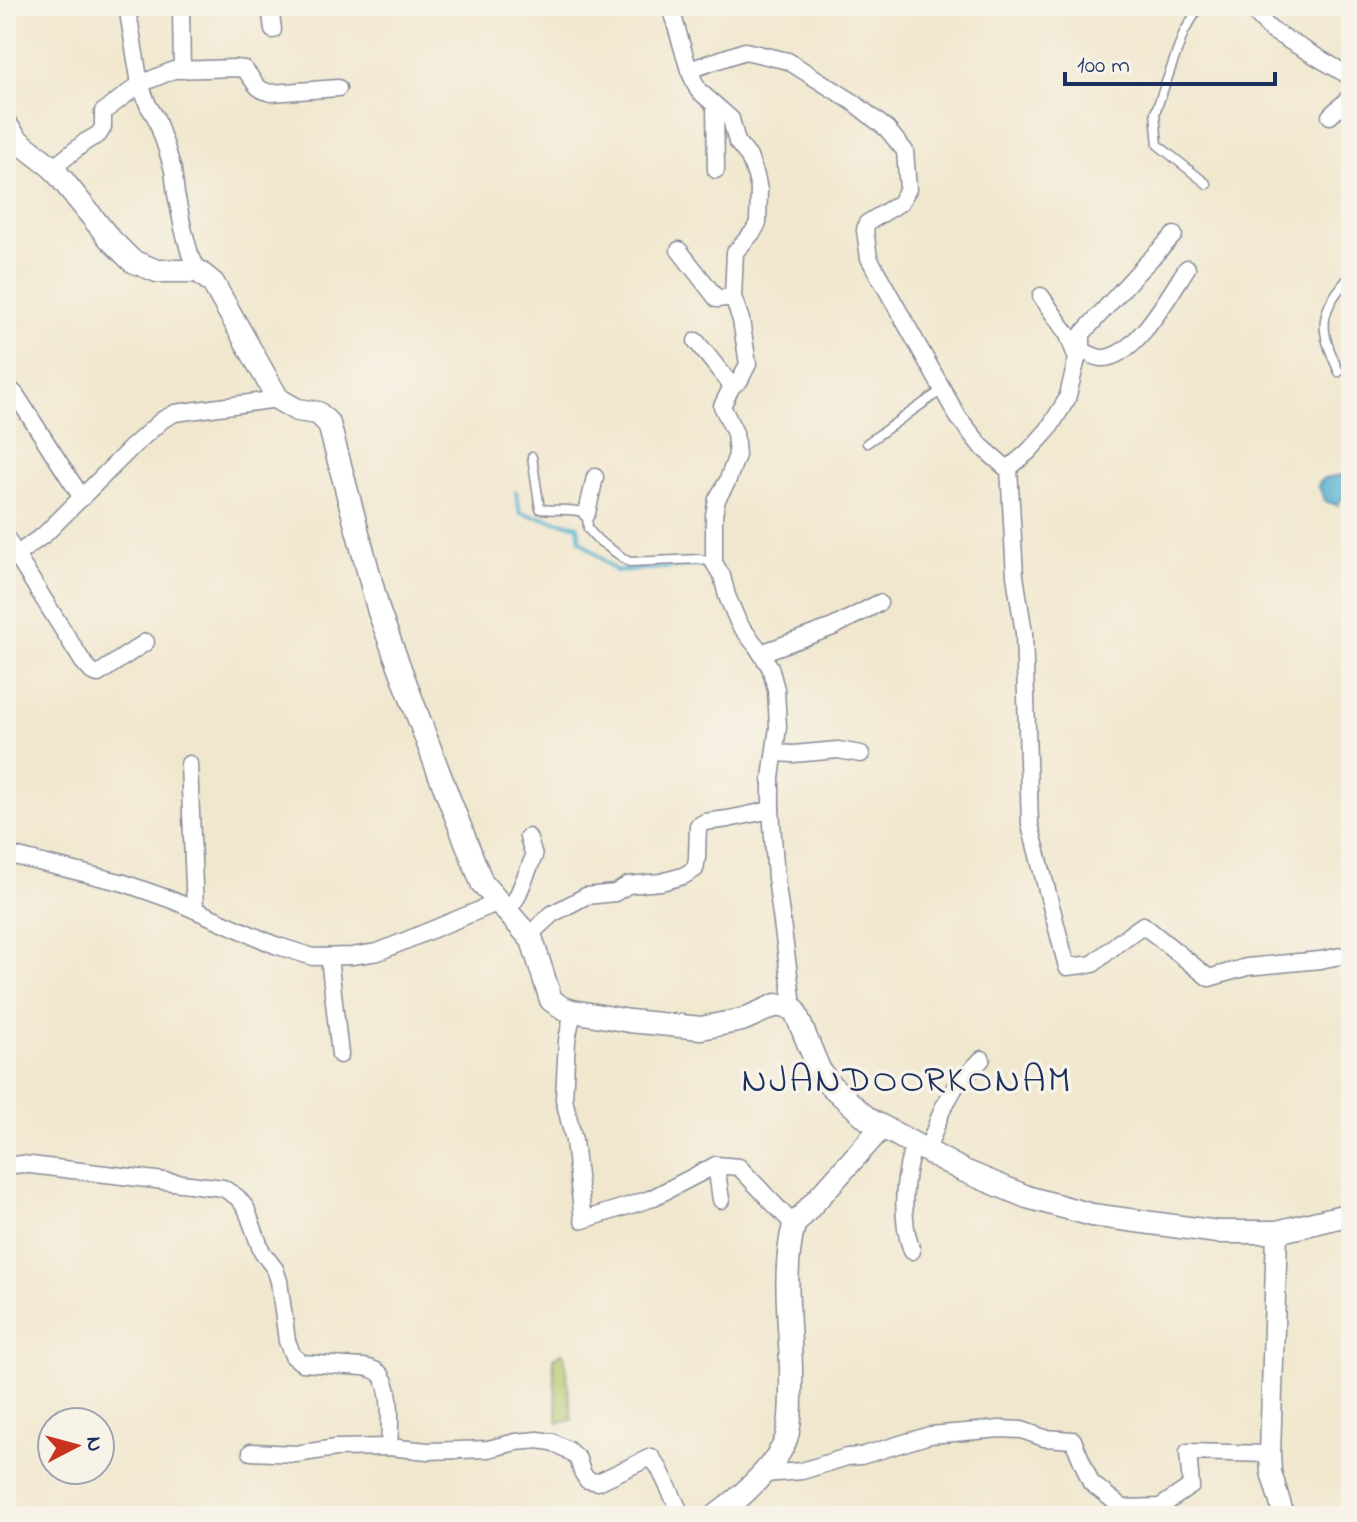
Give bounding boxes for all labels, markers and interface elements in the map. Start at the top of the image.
scale bar [1065,36,1275,86]
text: 100 m [1077,49,1130,84]
district label: NJANDOORKONAM [741,1054,1073,1110]
north arrow [36,1406,116,1486]
text: N [76,1435,110,1453]

